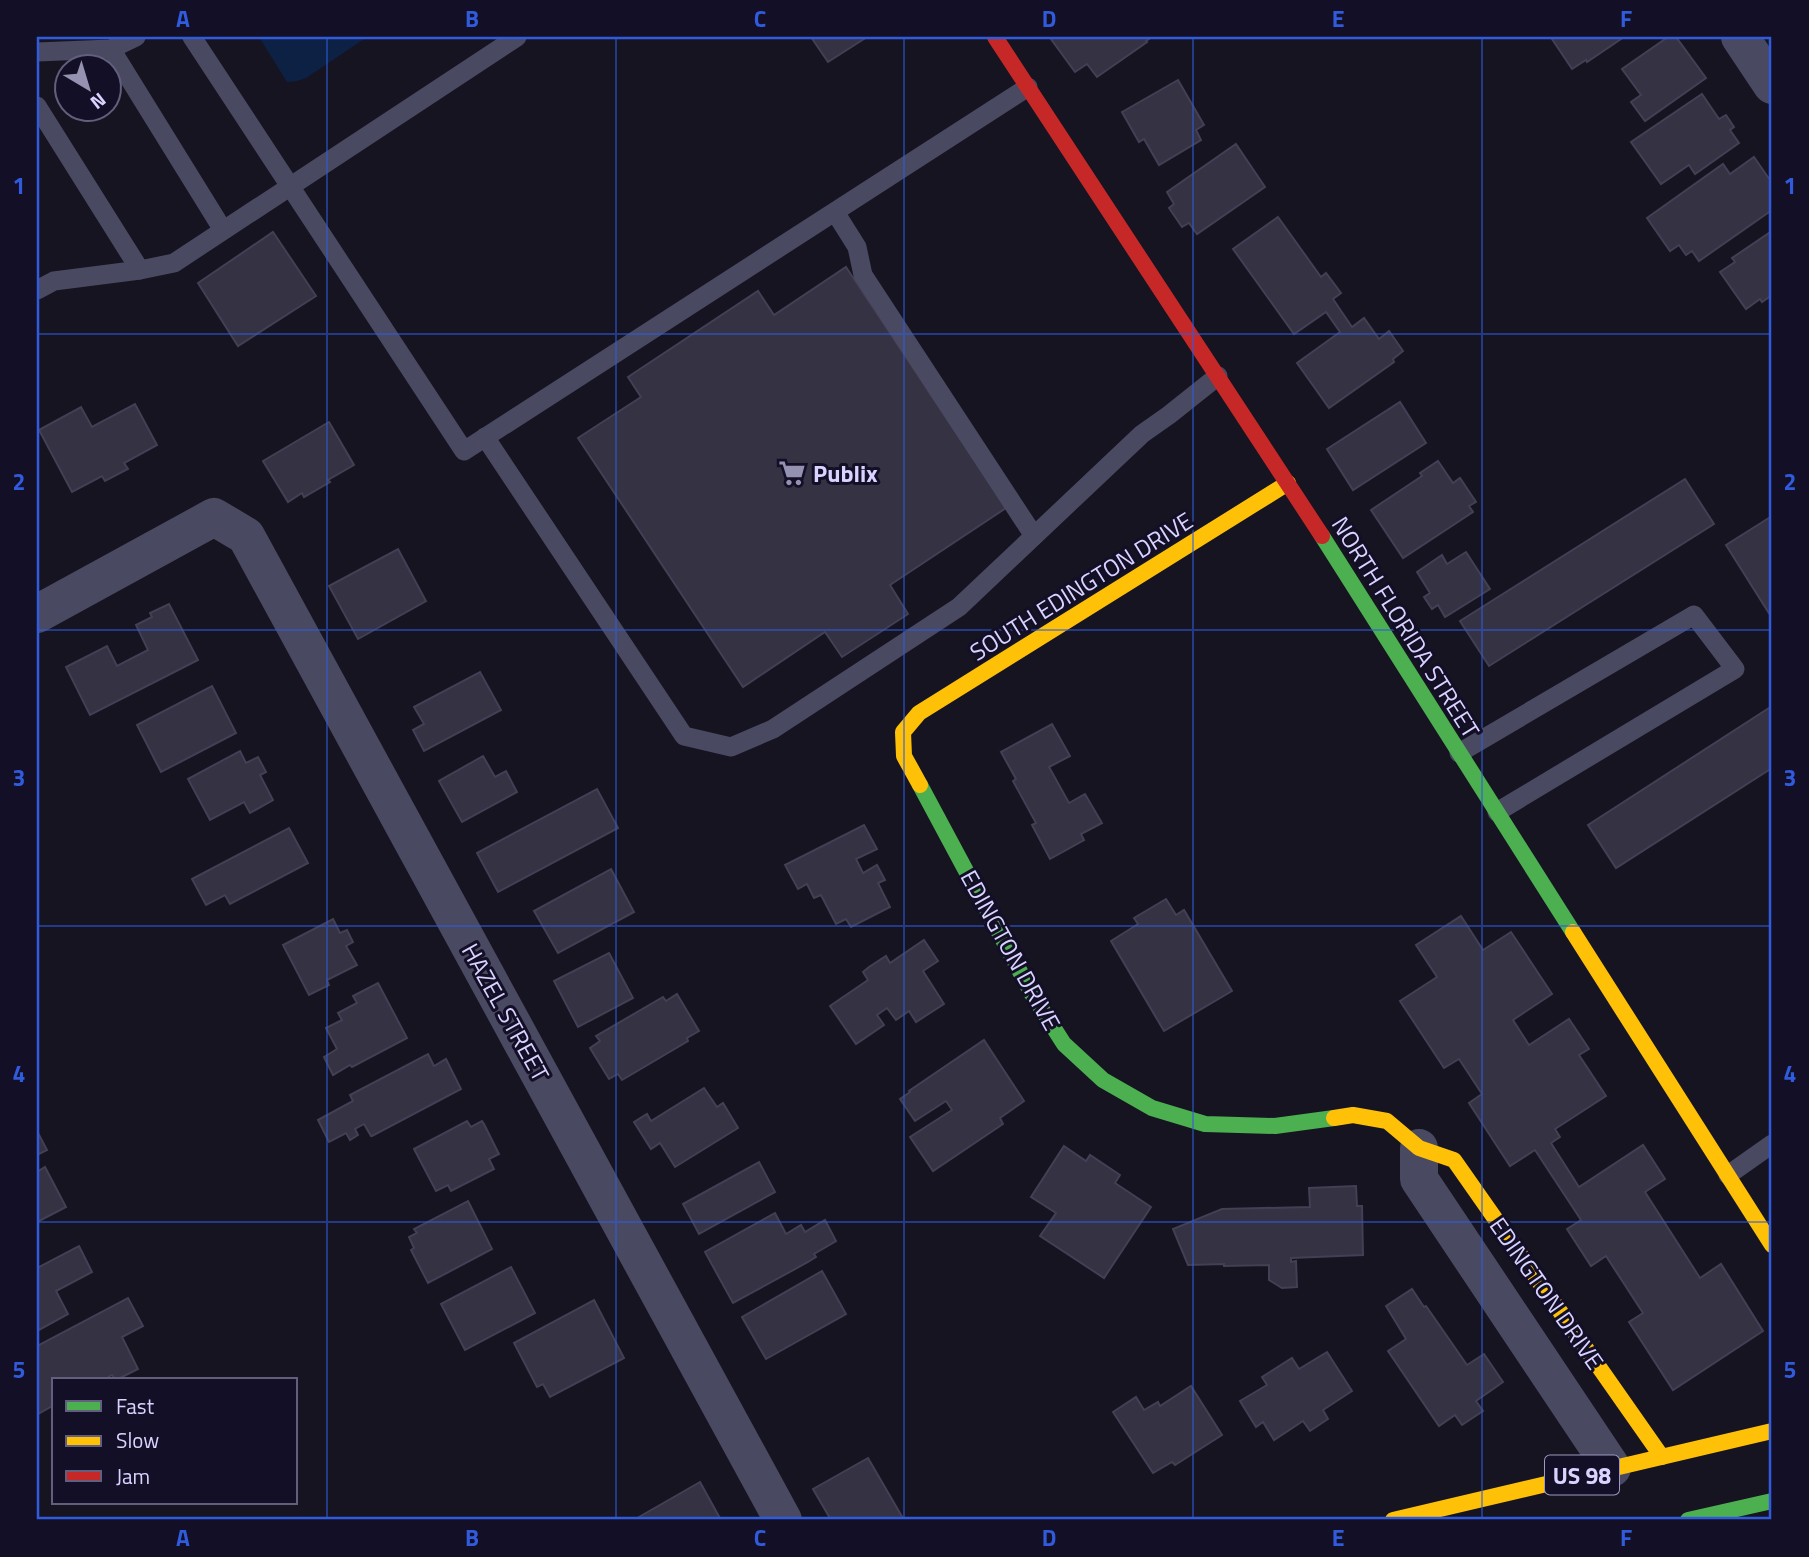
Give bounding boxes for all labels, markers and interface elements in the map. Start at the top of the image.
text: A [176,1,190,36]
text: B [465,1,479,36]
text: C [754,1,766,36]
text: D [1042,1,1056,36]
text: E [1332,1,1344,36]
text: F [1620,1,1632,36]
north arrow [52,52,122,122]
text: N [85,86,113,117]
text: 1 [13,168,25,203]
text: 1 [1784,168,1796,203]
place label: Publix [813,455,878,491]
supermarket icon: Publix [777,458,807,488]
text: 2 [13,464,25,499]
text: 2 [1784,464,1796,499]
street label: SOUTH EDINGTON DRIVE [963,503,1199,669]
street label: NORTH FLORIDA STREET [1323,509,1489,745]
text: 3 [13,760,25,795]
text: 3 [1784,760,1796,795]
street label: EDINGTON DRIVE [952,863,1070,1037]
street label: HAZEL STREET [453,936,559,1088]
text: 4 [13,1056,25,1091]
text: 4 [1784,1056,1796,1091]
street label: EDINGTON DRIVE [1481,1210,1613,1376]
text: 5 [13,1352,25,1387]
text: 5 [1784,1352,1796,1387]
legend [52,1378,298,1504]
text: Fast [116,1390,155,1422]
text: Slow [116,1424,159,1456]
road number: US 98 [1545,1456,1619,1494]
text: Jam [116,1460,150,1492]
text: A [176,1520,190,1555]
text: B [465,1520,479,1555]
text: C [754,1520,766,1555]
text: D [1042,1520,1056,1555]
text: E [1332,1520,1344,1555]
text: F [1620,1520,1632,1555]

